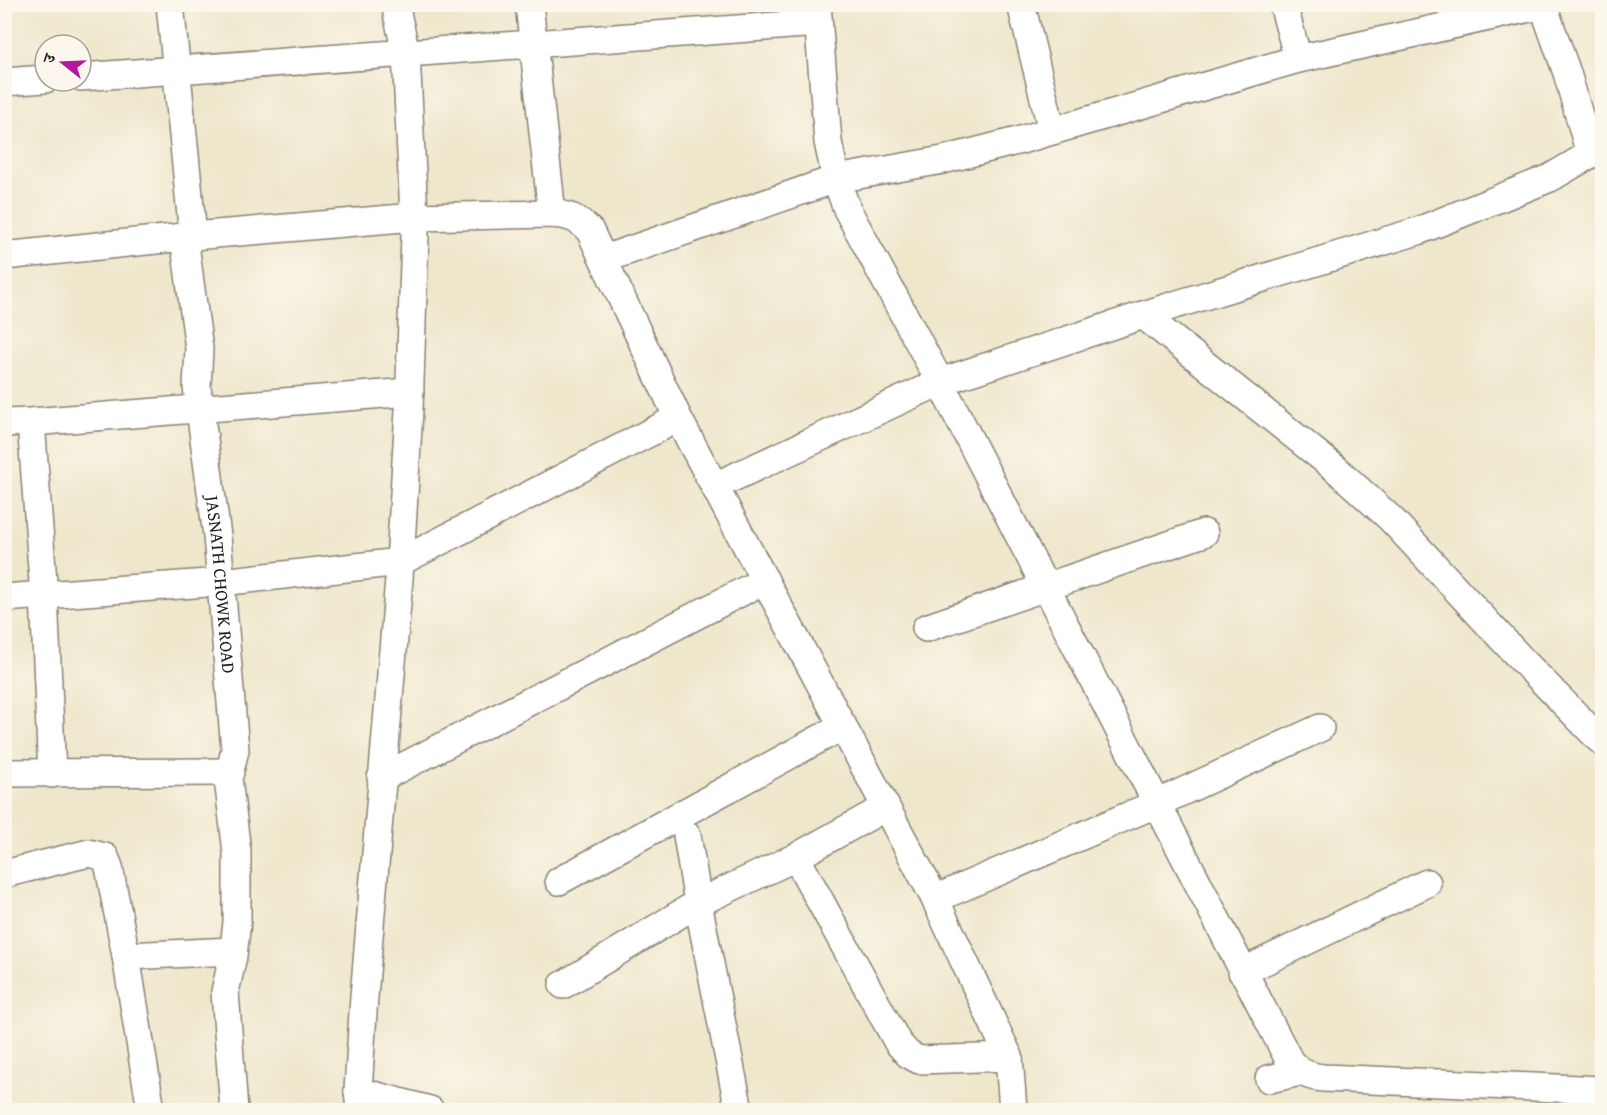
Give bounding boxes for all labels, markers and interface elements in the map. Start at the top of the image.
north arrow [33,33,93,93]
text: उ [36,49,62,67]
street label: JASNATH CHOWK ROAD [198,492,243,675]

